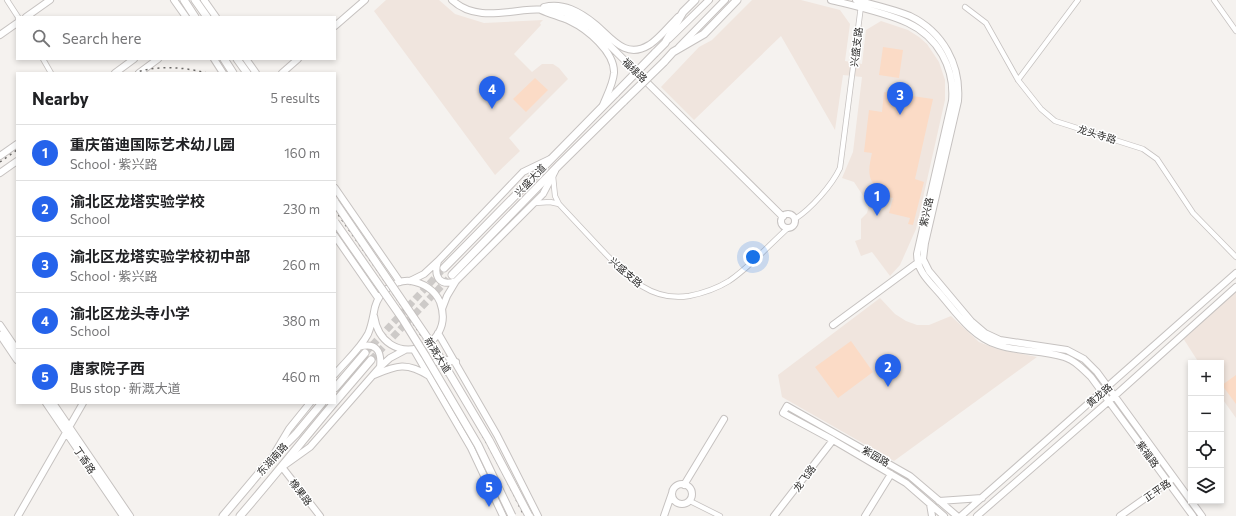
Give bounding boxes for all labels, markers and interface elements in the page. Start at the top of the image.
search box [16,16,336,60]
street label: 兴盛支路 [848,26,864,68]
icon: search [30,27,52,49]
text: Search here [62,29,141,47]
street label: 福缘路 [620,55,650,85]
pin: 4 [479,76,505,109]
pin: 3 [887,82,913,115]
text: Nearby [32,88,89,109]
text: 5 results [270,90,320,106]
street label: 龙头寺路 [1076,122,1118,146]
text: 重庆笛迪国际艺术幼儿园 [70,135,235,153]
text: 1 [42,145,48,161]
text: 160 m [284,145,320,161]
text: School · 紫兴路 [70,156,157,172]
street label: 兴盛大道 [512,161,548,199]
pin: 1 [864,183,890,216]
text: 渝北区龙塔实验学校 [70,192,205,210]
street label: 紫兴路 [917,196,935,228]
text: 2 [41,201,49,217]
text: 230 m [283,201,320,217]
text: School [70,211,110,227]
text: 渝北区龙塔实验学校初中部 [70,247,250,265]
your location [743,247,763,267]
street label: 兴盛支路 [607,254,645,290]
text: 3 [41,257,49,273]
text: 260 m [283,257,320,273]
text: School · 紫兴路 [70,268,157,284]
text: 渝北区龙头寺小学 [70,304,190,322]
text: 4 [41,313,49,329]
text: 380 m [282,313,320,329]
text: School [70,323,110,339]
street label: 新溉大道 [422,335,454,375]
pin: 2 [875,354,901,387]
text: 唐家院子西 [70,359,145,377]
map controls [1188,360,1224,504]
button: + [1188,360,1224,396]
text: 5 [41,369,49,385]
text: 460 m [282,369,320,385]
text: Bus stop · 新溉大道 [70,380,181,396]
street label: 黄龙路 [1084,381,1114,409]
button: − [1188,396,1224,432]
button: locate [1188,432,1224,468]
street label: 紫福路 [1134,438,1162,470]
street label: 东湖南路 [254,440,290,478]
street label: 紫园路 [860,443,892,469]
street label: 丁香路 [72,444,98,476]
street label: 龙飞路 [790,462,818,494]
button: layers [1188,468,1224,504]
pin: 5 [476,474,502,507]
street label: 橡果路 [287,476,315,508]
street label: 正平路 [1141,476,1173,504]

